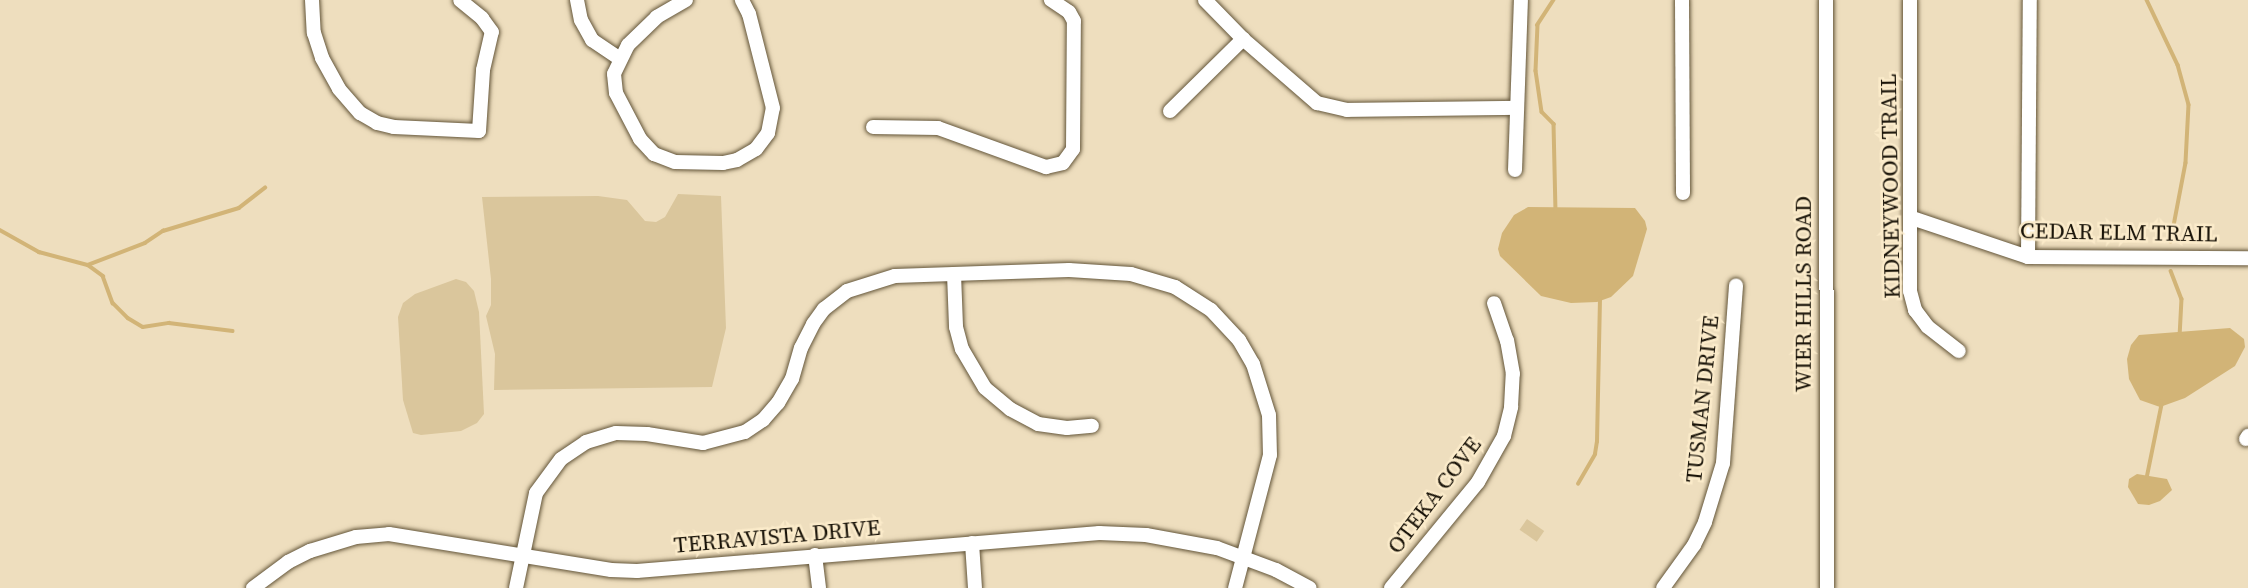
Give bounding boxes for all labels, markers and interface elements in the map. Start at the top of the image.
street label: KIDNEYWOOD TRAIL [1874,73,1906,299]
street label: WIER HILLS ROAD [1789,196,1817,392]
street label: CEDAR ELM TRAIL [2020,216,2218,248]
street label: TUSMAN DRIVE [1679,314,1725,484]
street label: OTEKA COVE [1381,431,1487,559]
street label: TERRAVISTA DRIVE [672,513,882,559]

